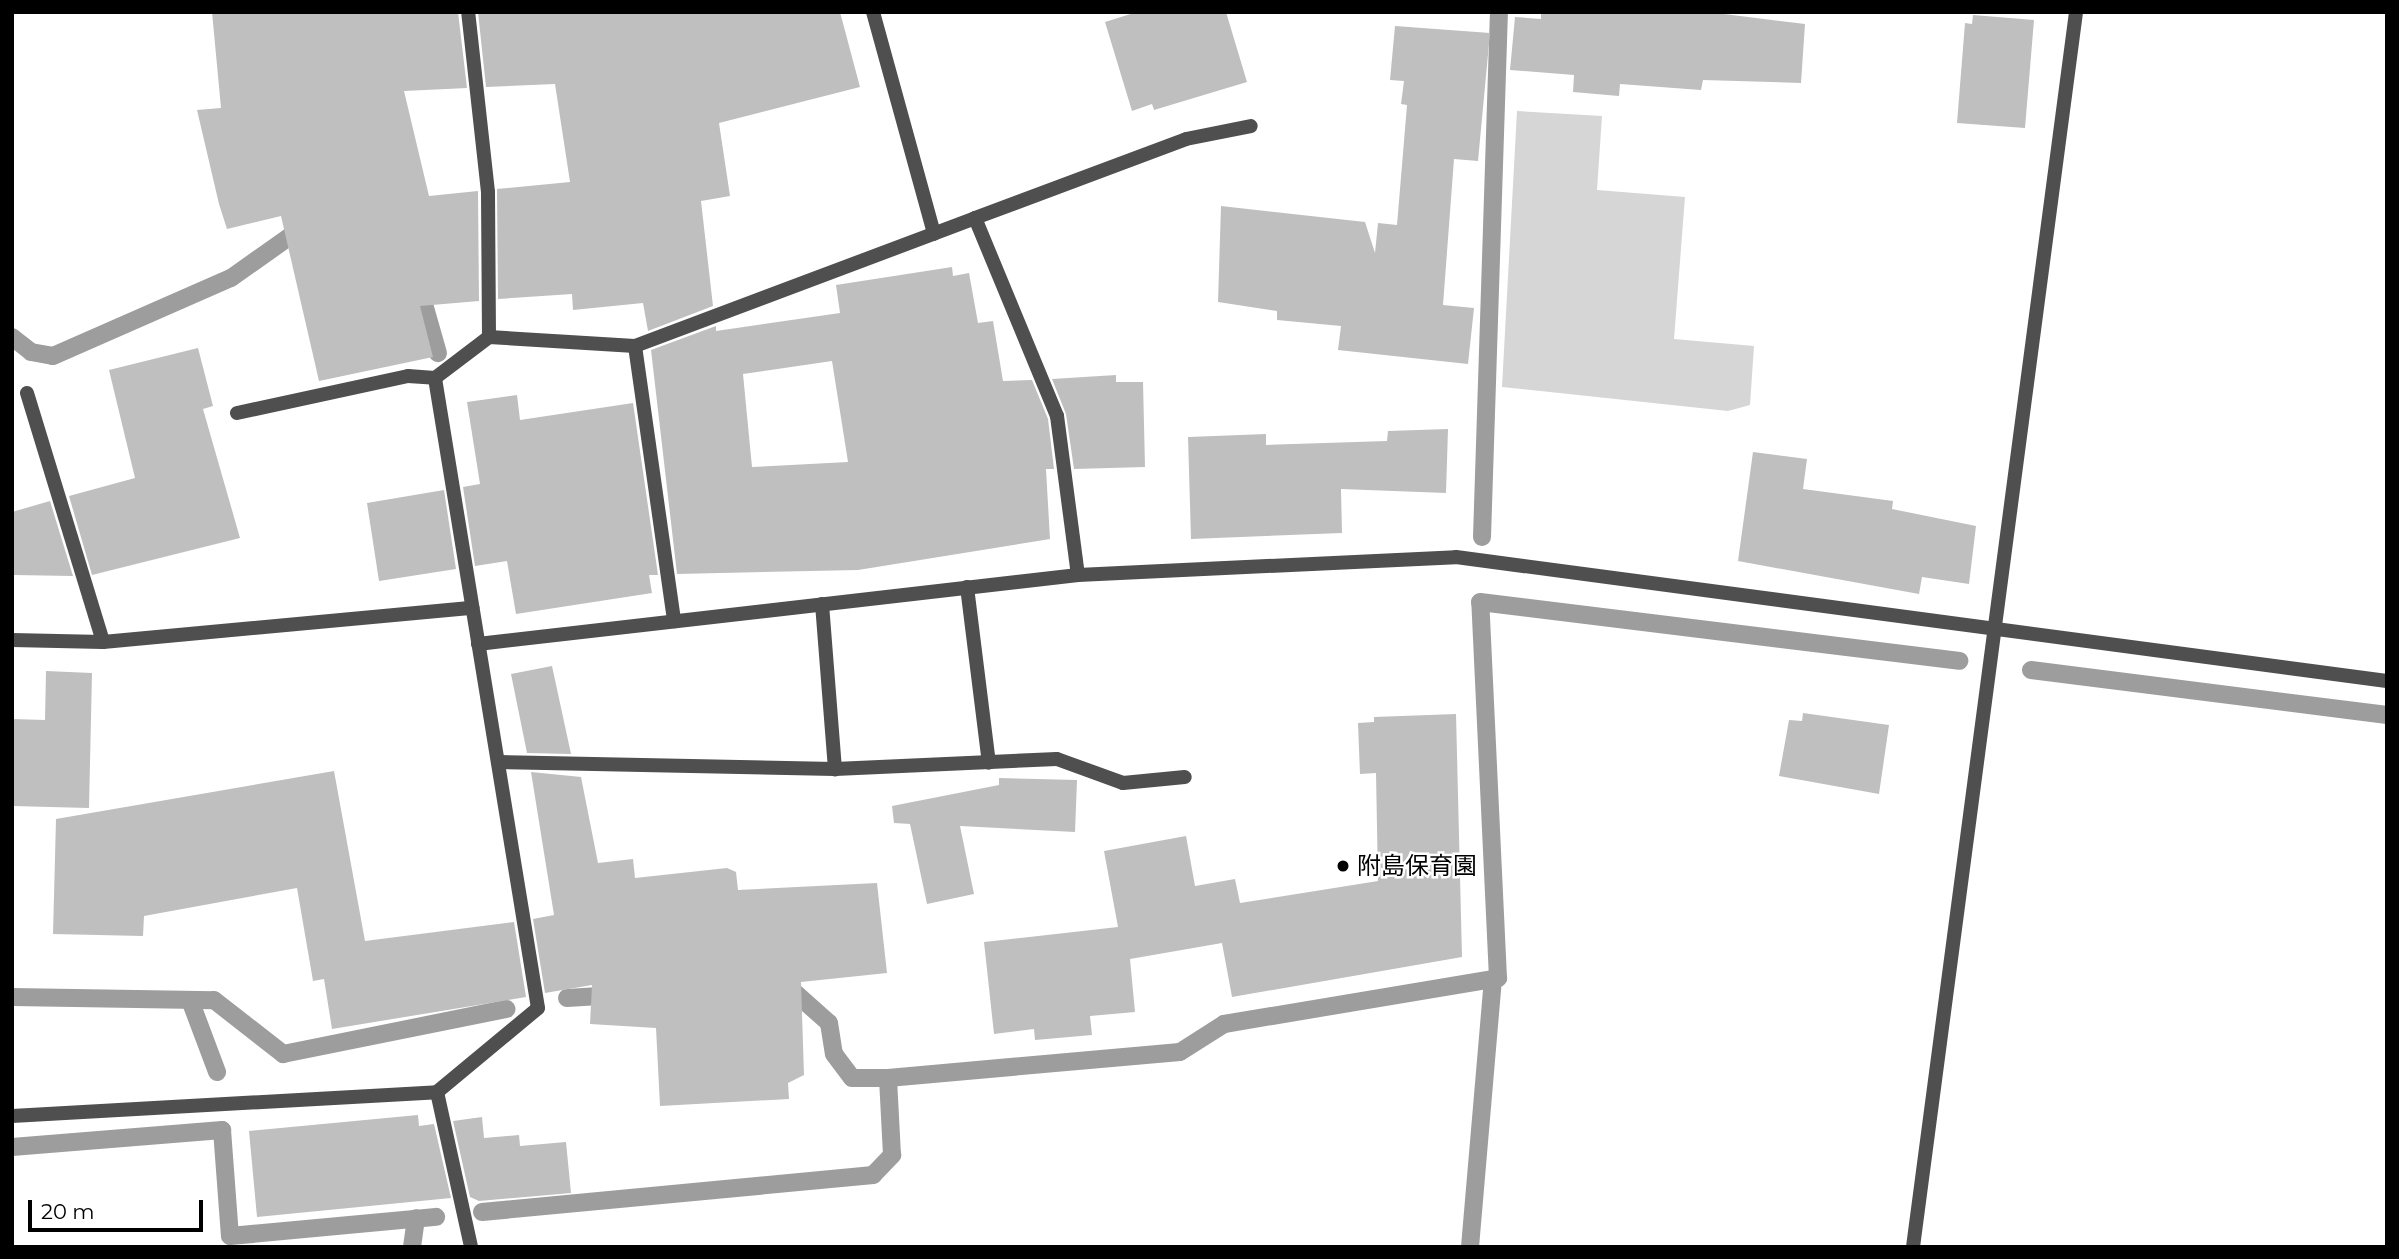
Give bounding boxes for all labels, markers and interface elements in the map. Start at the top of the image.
place label: 附島保育園 [1357,852,1477,880]
marker: 附島保育園 [1335,858,1351,874]
scale bar [32,1186,206,1230]
text: 20 m [41,1199,95,1224]

